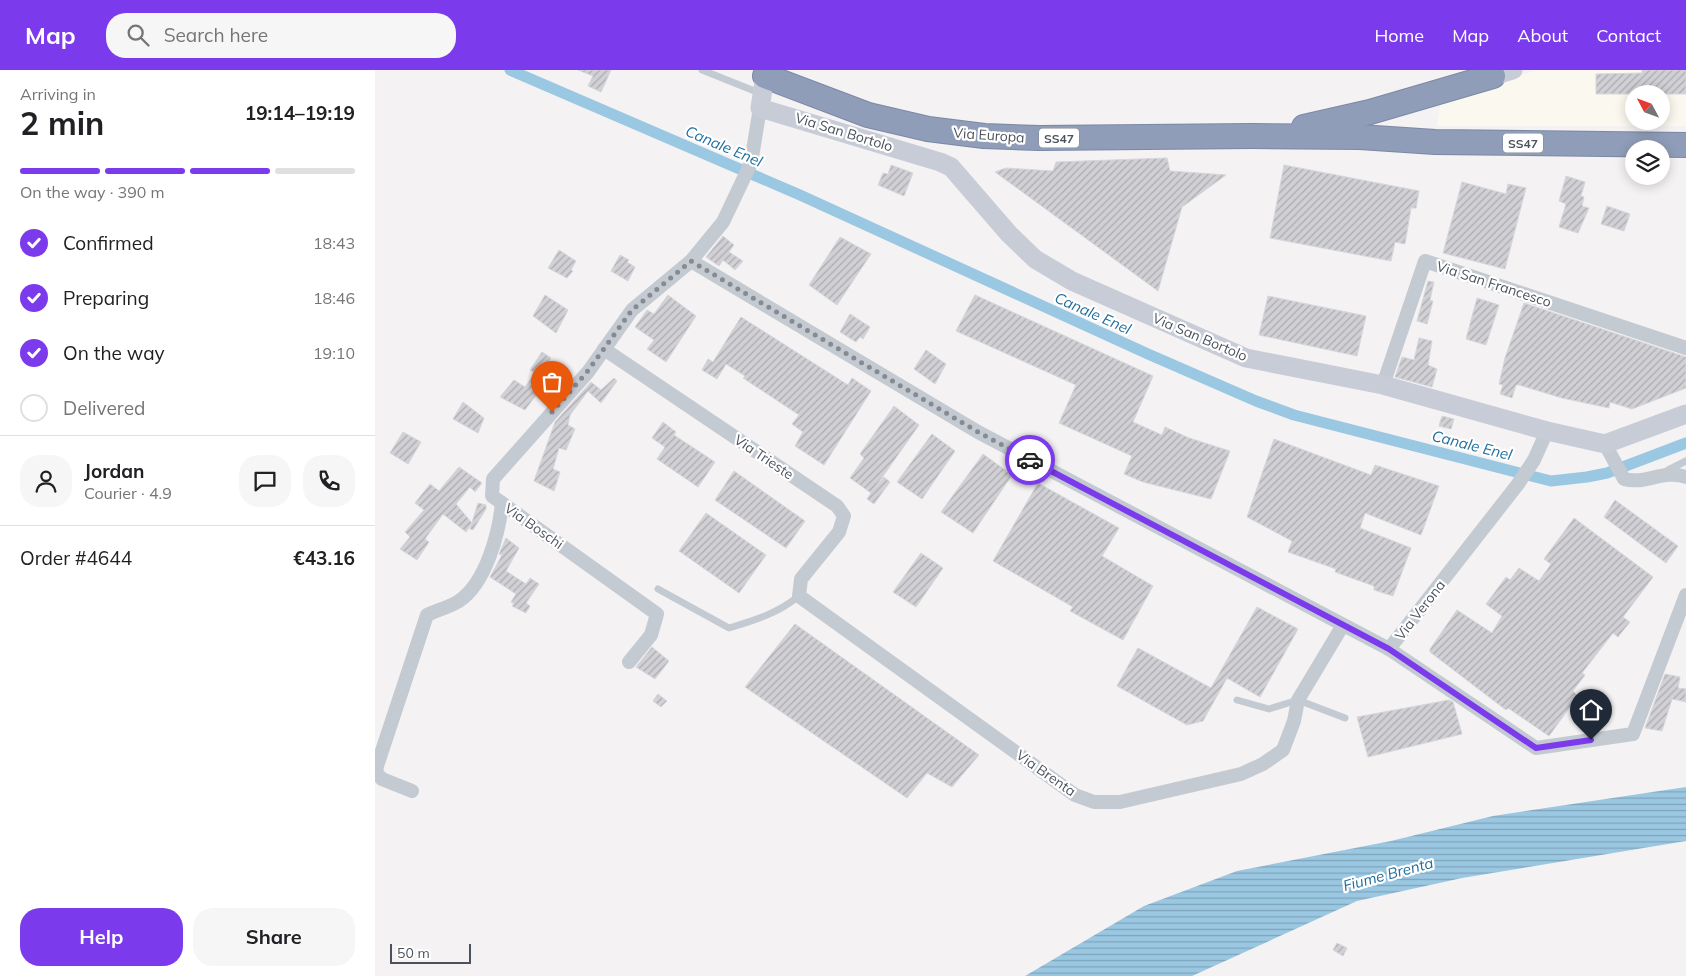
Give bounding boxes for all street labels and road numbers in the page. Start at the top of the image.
street label: Via San Bortolo [793,109,895,155]
street label: Via Europa [953,124,1025,146]
road number: SS47 [1039,128,1079,148]
road number: SS47 [1503,134,1543,152]
street label: Via San Francesco [1434,257,1554,311]
street label: Via San Bortolo [1150,309,1250,365]
street label: Via Trieste [731,431,797,483]
street label: Via Boschi [501,499,567,553]
street label: Via Verona [1391,576,1449,644]
street label: Via Brenta [1013,746,1079,800]

